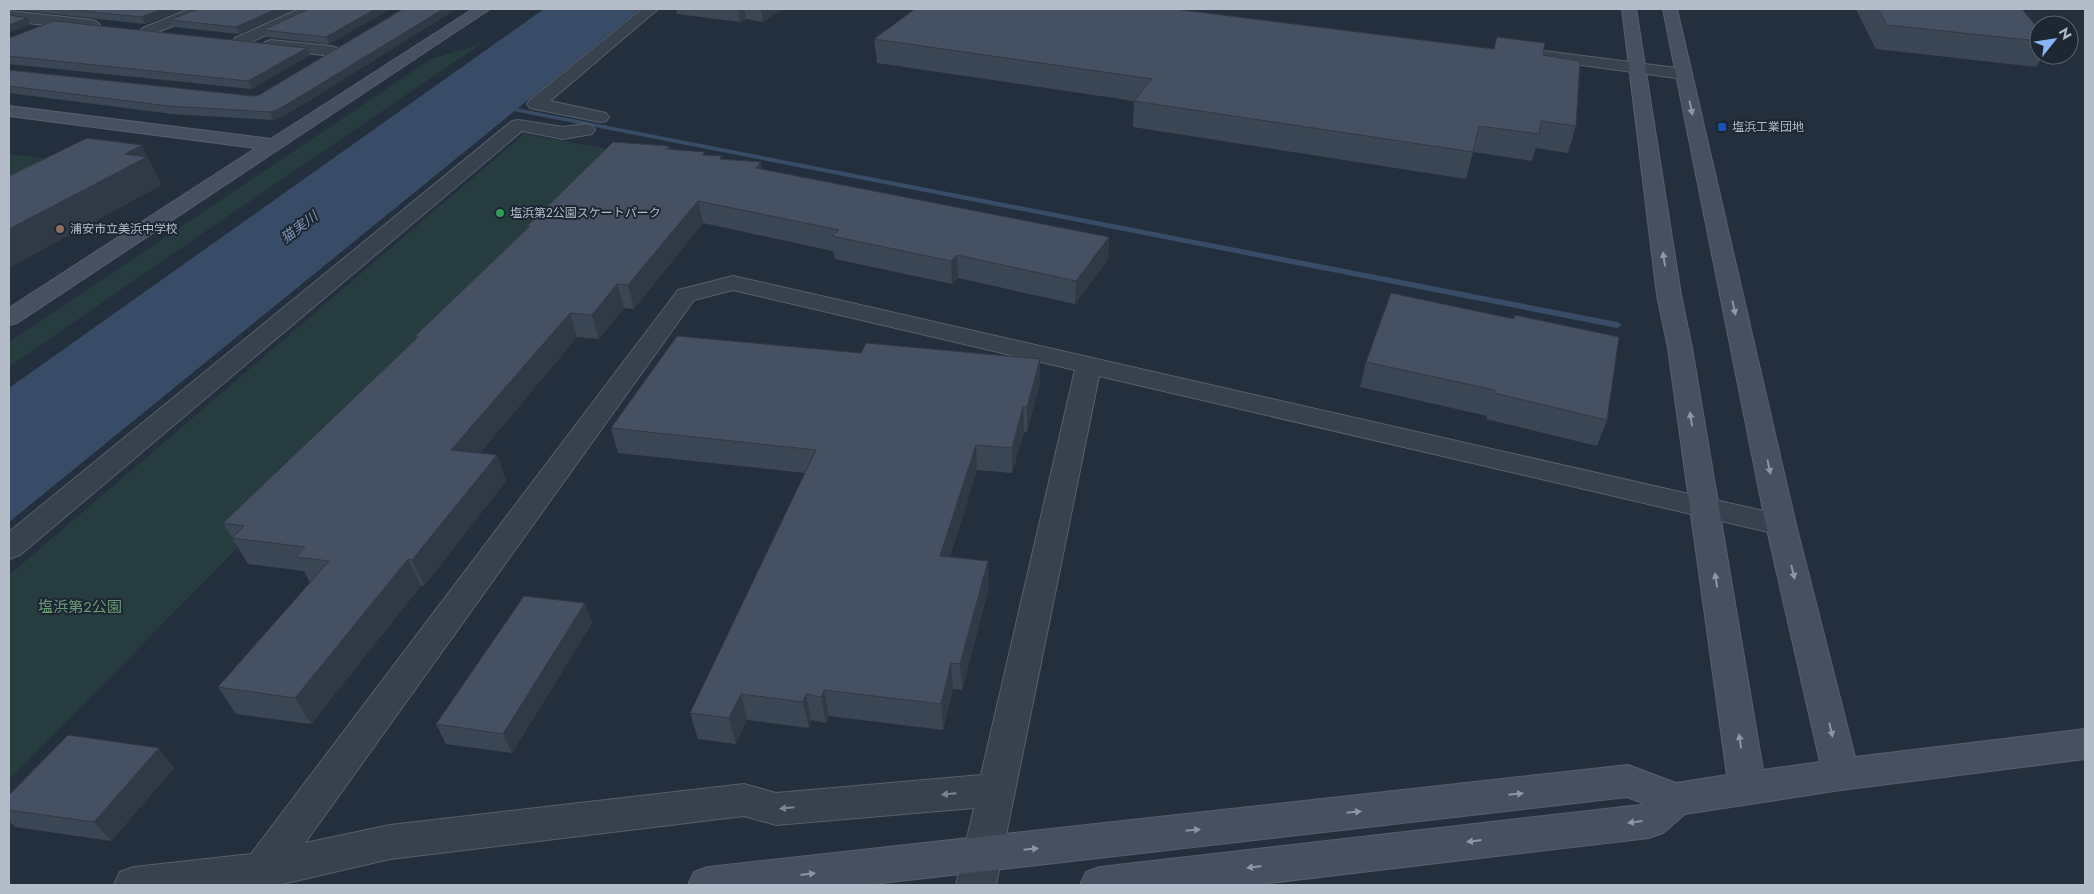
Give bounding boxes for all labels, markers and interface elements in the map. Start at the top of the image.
north arrow [2029,15,2079,65]
text: N [2054,24,2077,43]
one-way arrow [1687,100,1695,115]
place label: 塩浜工業団地 [1732,118,1804,136]
marker: 塩浜工業団地 [1716,121,1728,133]
place label: 塩浜第2公園スケートパーク [510,204,661,222]
water label: 猫実川 [276,205,323,248]
marker: 塩浜第2公園スケートパーク [494,207,506,219]
place label: 浦安市立美浜中学校 [70,220,178,238]
marker: 浦安市立美浜中学校 [54,223,66,235]
one-way arrow [1660,251,1668,267]
one-way arrow [1731,301,1739,317]
one-way arrow [1687,411,1695,427]
one-way arrow [1765,460,1773,475]
one-way arrow [1789,565,1797,580]
one-way arrow [1711,572,1719,588]
park label: 塩浜第2公園 [38,596,122,618]
one-way arrow [1827,723,1835,738]
one-way arrow [1736,732,1744,748]
one-way arrow [940,790,956,798]
one-way arrow [1508,790,1524,798]
one-way arrow [778,805,794,813]
one-way arrow [1347,808,1363,816]
one-way arrow [1627,818,1643,826]
one-way arrow [1185,826,1201,834]
one-way arrow [1465,837,1481,845]
one-way arrow [1024,845,1040,853]
one-way arrow [1246,863,1262,871]
one-way arrow [801,870,817,878]

